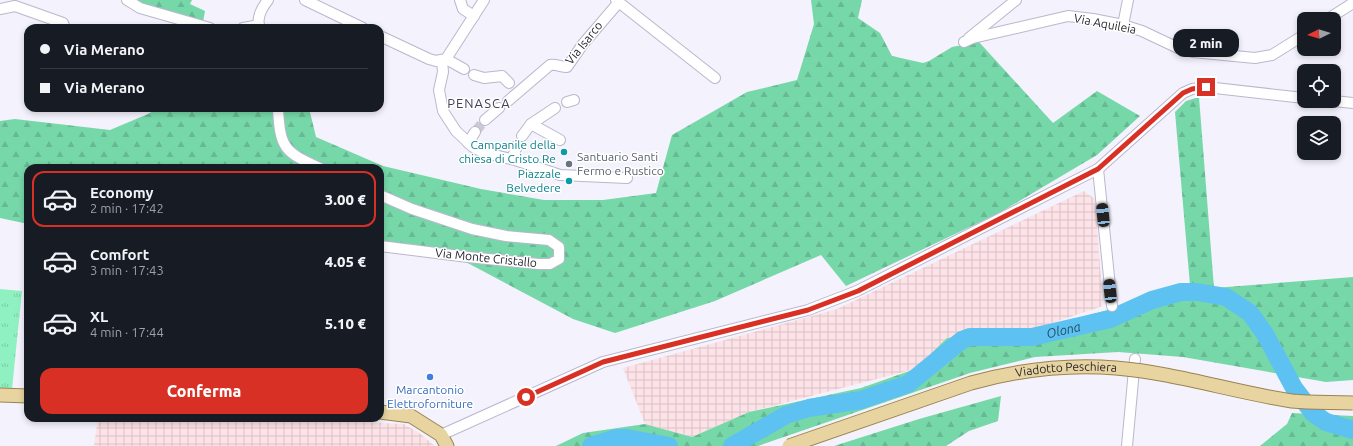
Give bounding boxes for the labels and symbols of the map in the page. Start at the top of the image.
street label: Via Aquileia [1073,11,1137,36]
north arrow [1297,12,1341,56]
street label: Via Isarco [562,19,605,67]
callout: 2 min [1173,29,1239,57]
route end [1197,78,1215,96]
district label: PENASCA [447,96,511,110]
place label: Campanile della chiesa di Cristo Re [459,138,556,165]
marker: Campanile della chiesa di Cristo Re [559,147,569,157]
place label: Santuario Santi Fermo e Rustico [577,150,664,177]
marker: Santuario Santi Fermo e Rustico [564,159,574,169]
place label: Piazzale Belvedere [506,167,561,194]
marker: Piazzale Belvedere [564,176,574,186]
car [1096,202,1110,228]
street label: Via Monte Cristallo [434,246,538,269]
car [1103,278,1117,304]
water label: Olona [1045,319,1082,340]
street label: Viadotto Peschiera [1014,360,1117,379]
marker: Marcantonio Elettroforniture [425,372,435,382]
place label: Marcantonio Elettroforniture [387,383,473,410]
route start [517,388,535,406]

